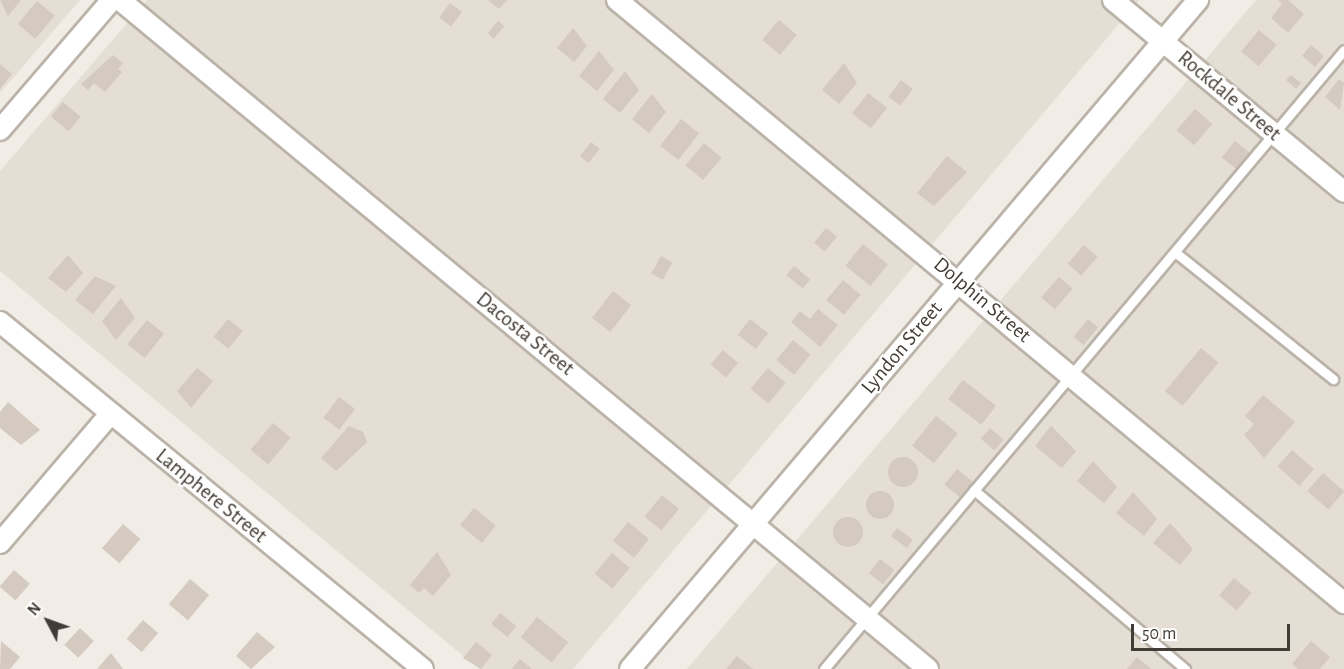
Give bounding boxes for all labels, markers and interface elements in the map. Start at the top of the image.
street label: Rockdale Street [1172,46,1286,146]
street label: Dolphin Street [928,252,1036,348]
street label: Dacosta Street [471,287,579,381]
street label: Lyndon Street [856,297,948,399]
street label: Lamphere Street [150,444,272,548]
north arrow [18,591,78,651]
text: N [25,600,44,619]
scale bar [1134,612,1293,650]
text: 50 m [1142,625,1176,643]

